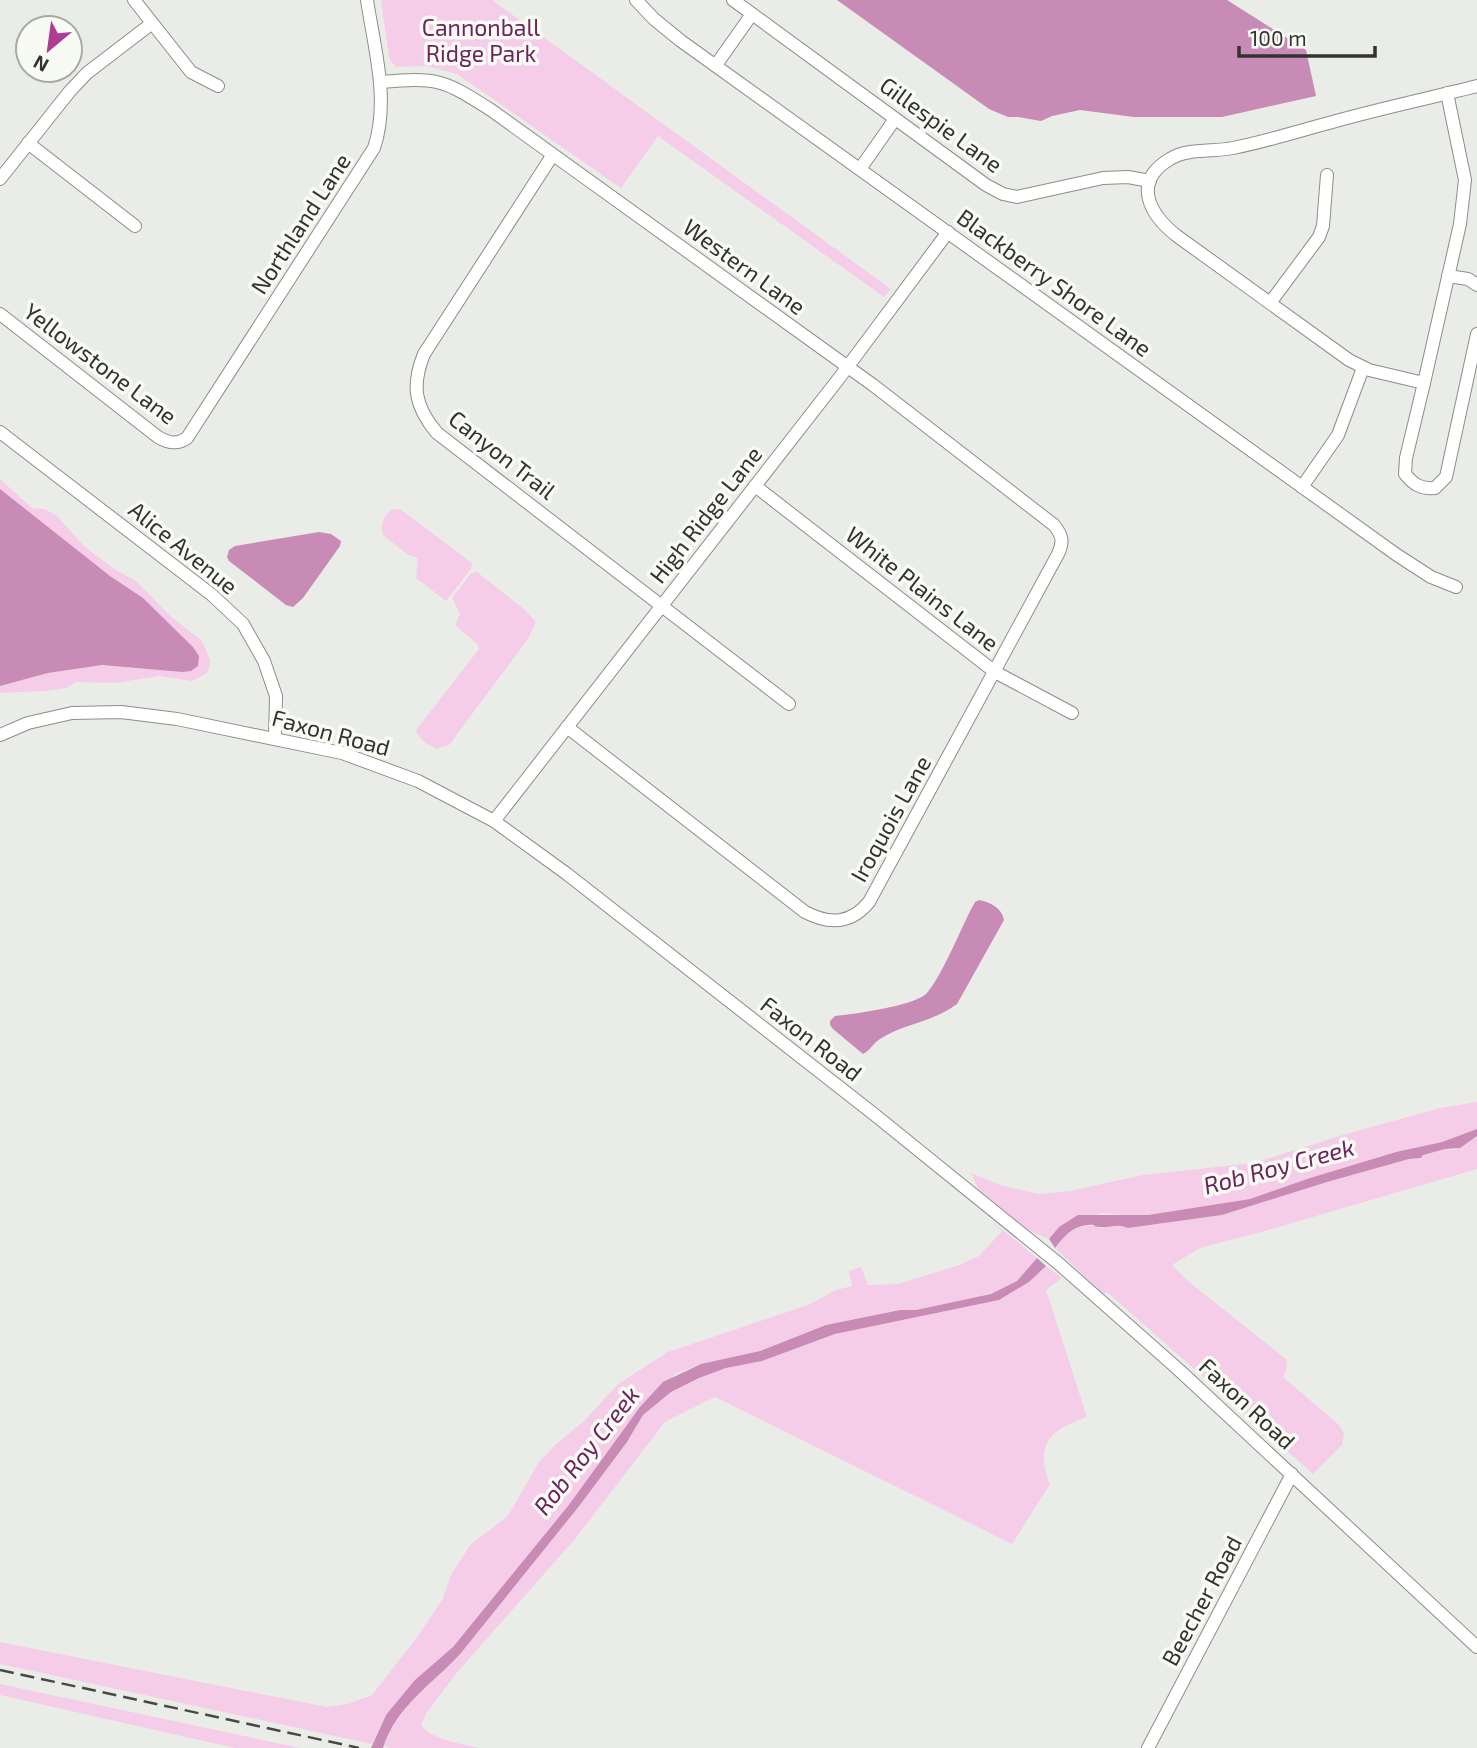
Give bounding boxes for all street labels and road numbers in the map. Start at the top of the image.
street label: Gillespie Lane [875,70,1008,178]
street label: Northland Lane [244,148,356,299]
street label: Blackberry Shore Lane [952,202,1157,362]
street label: Western Lane [678,212,811,320]
street label: Yellowstone Lane [19,297,183,430]
street label: Canyon Trail [444,404,562,505]
street label: High Ridge Lane [643,440,767,588]
street label: Alice Avenue [124,495,244,600]
street label: White Plains Lane [841,520,1005,657]
street label: Faxon Road [269,703,393,761]
street label: Iroquois Lane [844,751,936,887]
street label: Faxon Road [755,990,868,1086]
street label: Faxon Road [1194,1352,1301,1455]
street label: Beecher Road [1155,1531,1247,1670]

